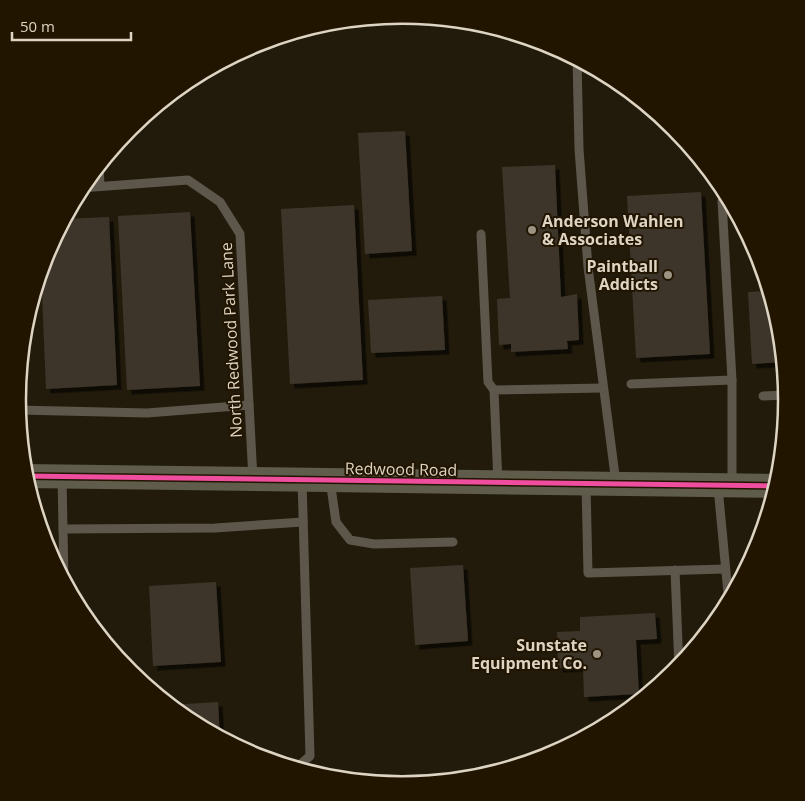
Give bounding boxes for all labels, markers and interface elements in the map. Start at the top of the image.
scale bar [12,10,131,42]
text: 50 m [20,16,55,36]
place label: Anderson Wahlen & Associates [542,210,683,250]
marker: Anderson Wahlen & Associates [526,224,538,236]
street label: North Redwood Park Lane [215,242,247,438]
place label: Paintball Addicts [586,255,658,295]
marker: Paintball Addicts [662,269,674,281]
street label: Redwood Road [345,457,457,481]
place label: Sunstate Equipment Co. [471,634,587,674]
marker: Sunstate Equipment Co. [591,648,603,660]

